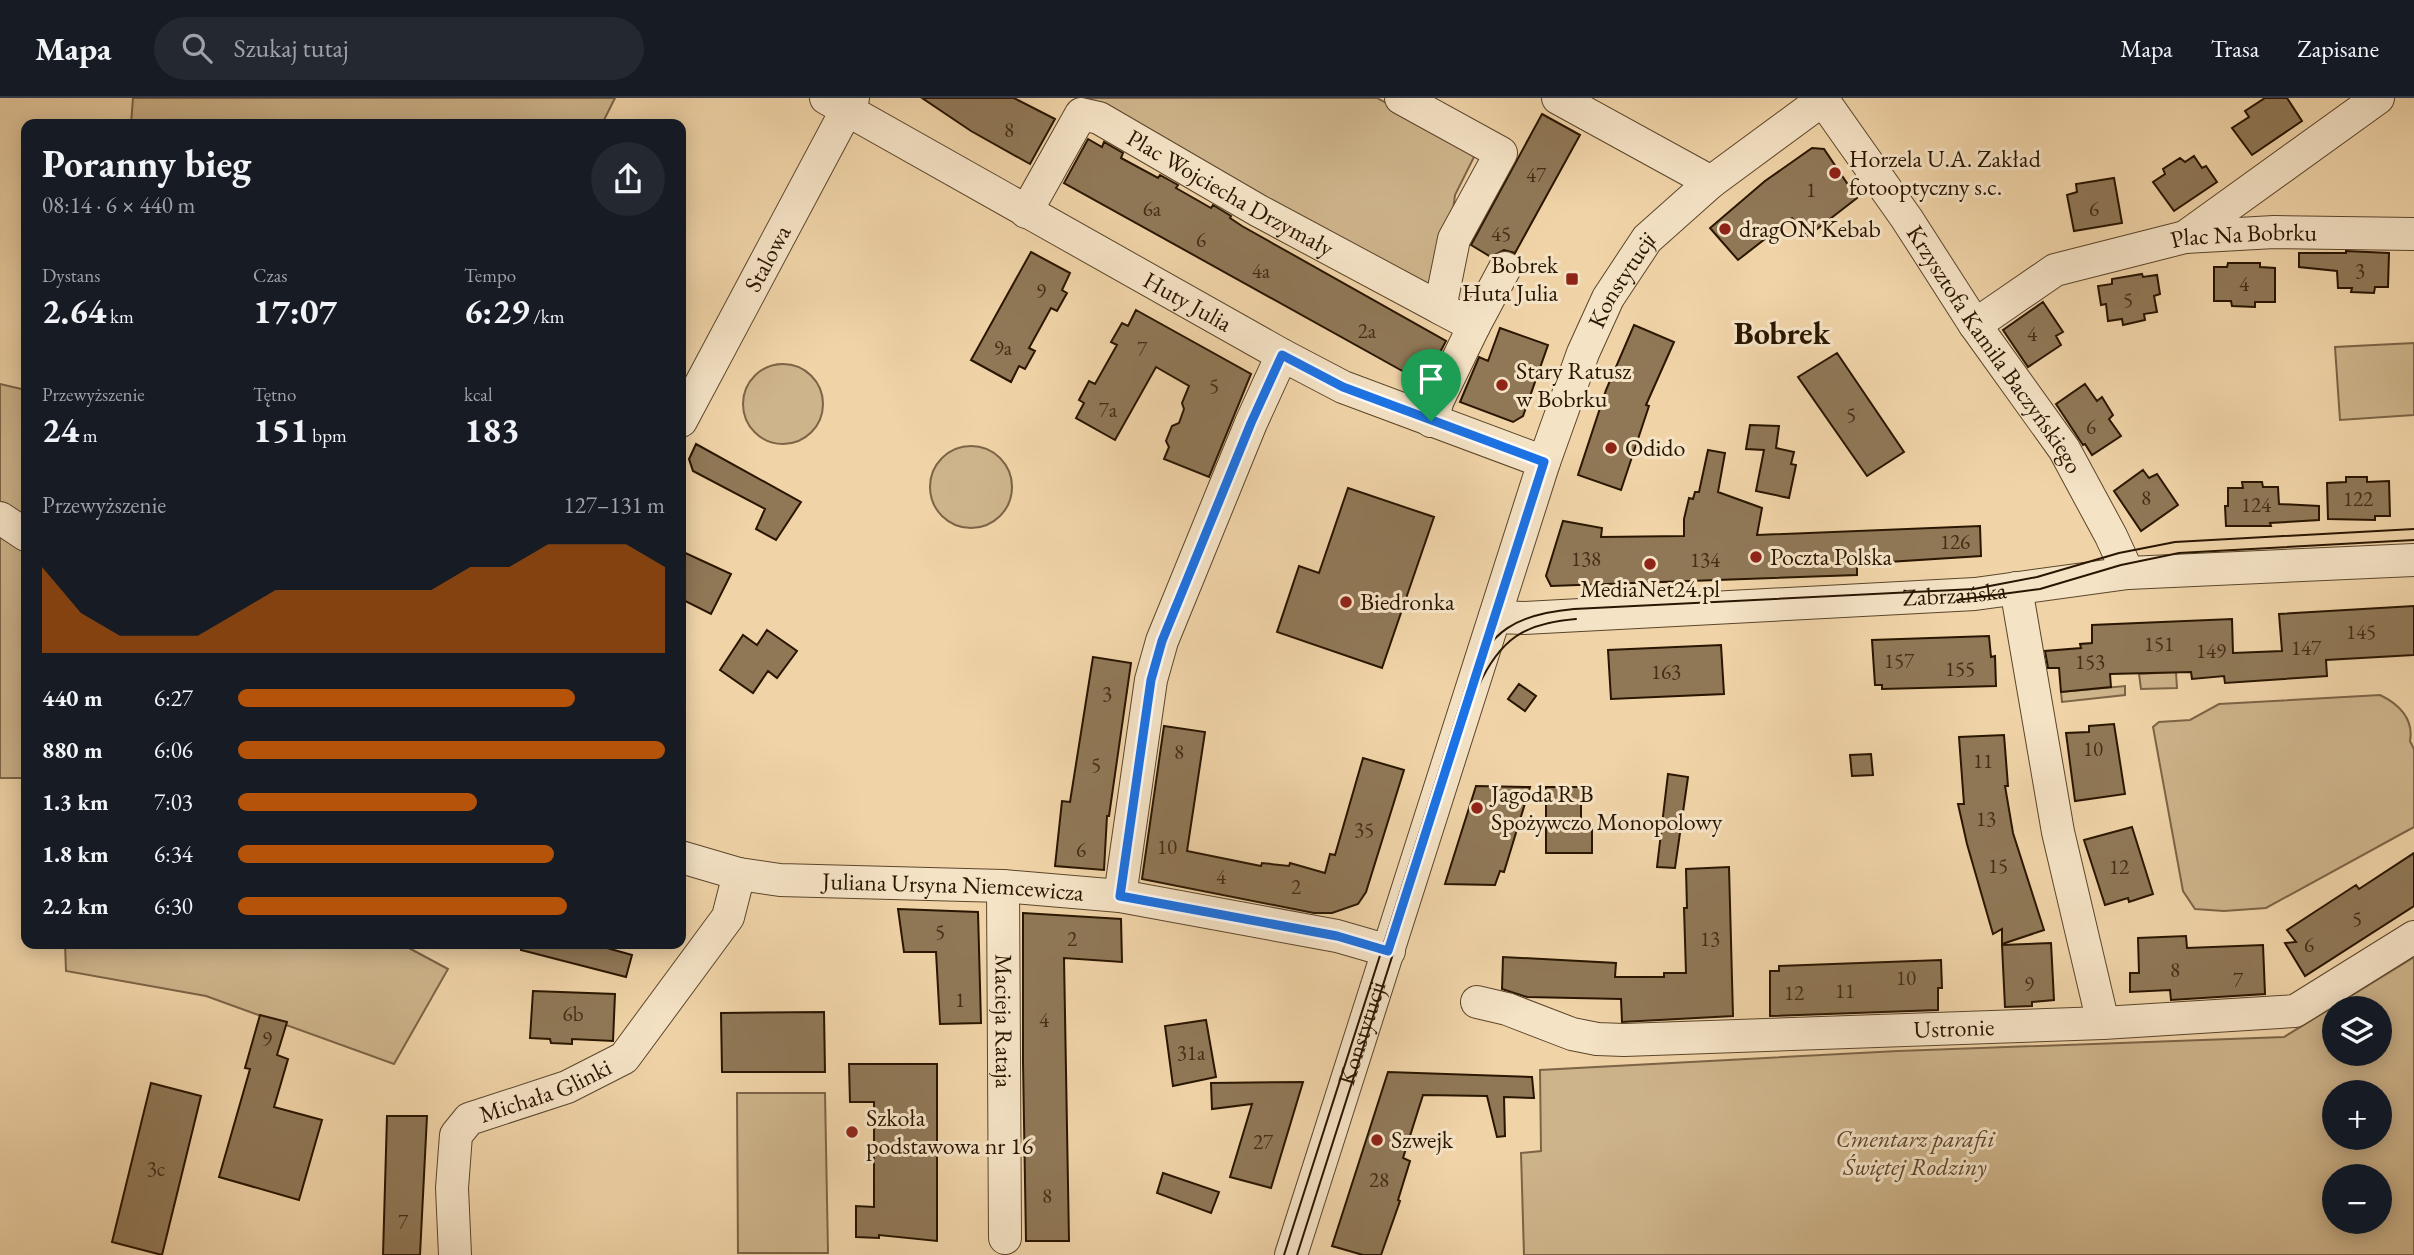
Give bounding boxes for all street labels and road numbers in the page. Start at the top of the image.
street label: Plac Wojciecha Drzymały [1122,122,1340,263]
street label: Plac Na Bobrku [2167,216,2318,255]
street label: Stalowa [737,219,798,297]
street label: Krzysztofa Kamila Baczyńskiego [1900,219,2090,479]
street label: Konstytucji [1580,223,1661,333]
street label: Huty Julia [1138,264,1238,339]
street label: Zabrzańska [1901,574,2009,613]
street label: Juliana Ursyna Niemcewicza [820,865,1085,908]
street label: Macieja Rataja [988,954,1020,1089]
street label: Konstytucji [1330,977,1392,1089]
street label: Ustronie [1913,1011,1995,1045]
street label: Michała Glinki [475,1051,616,1130]

